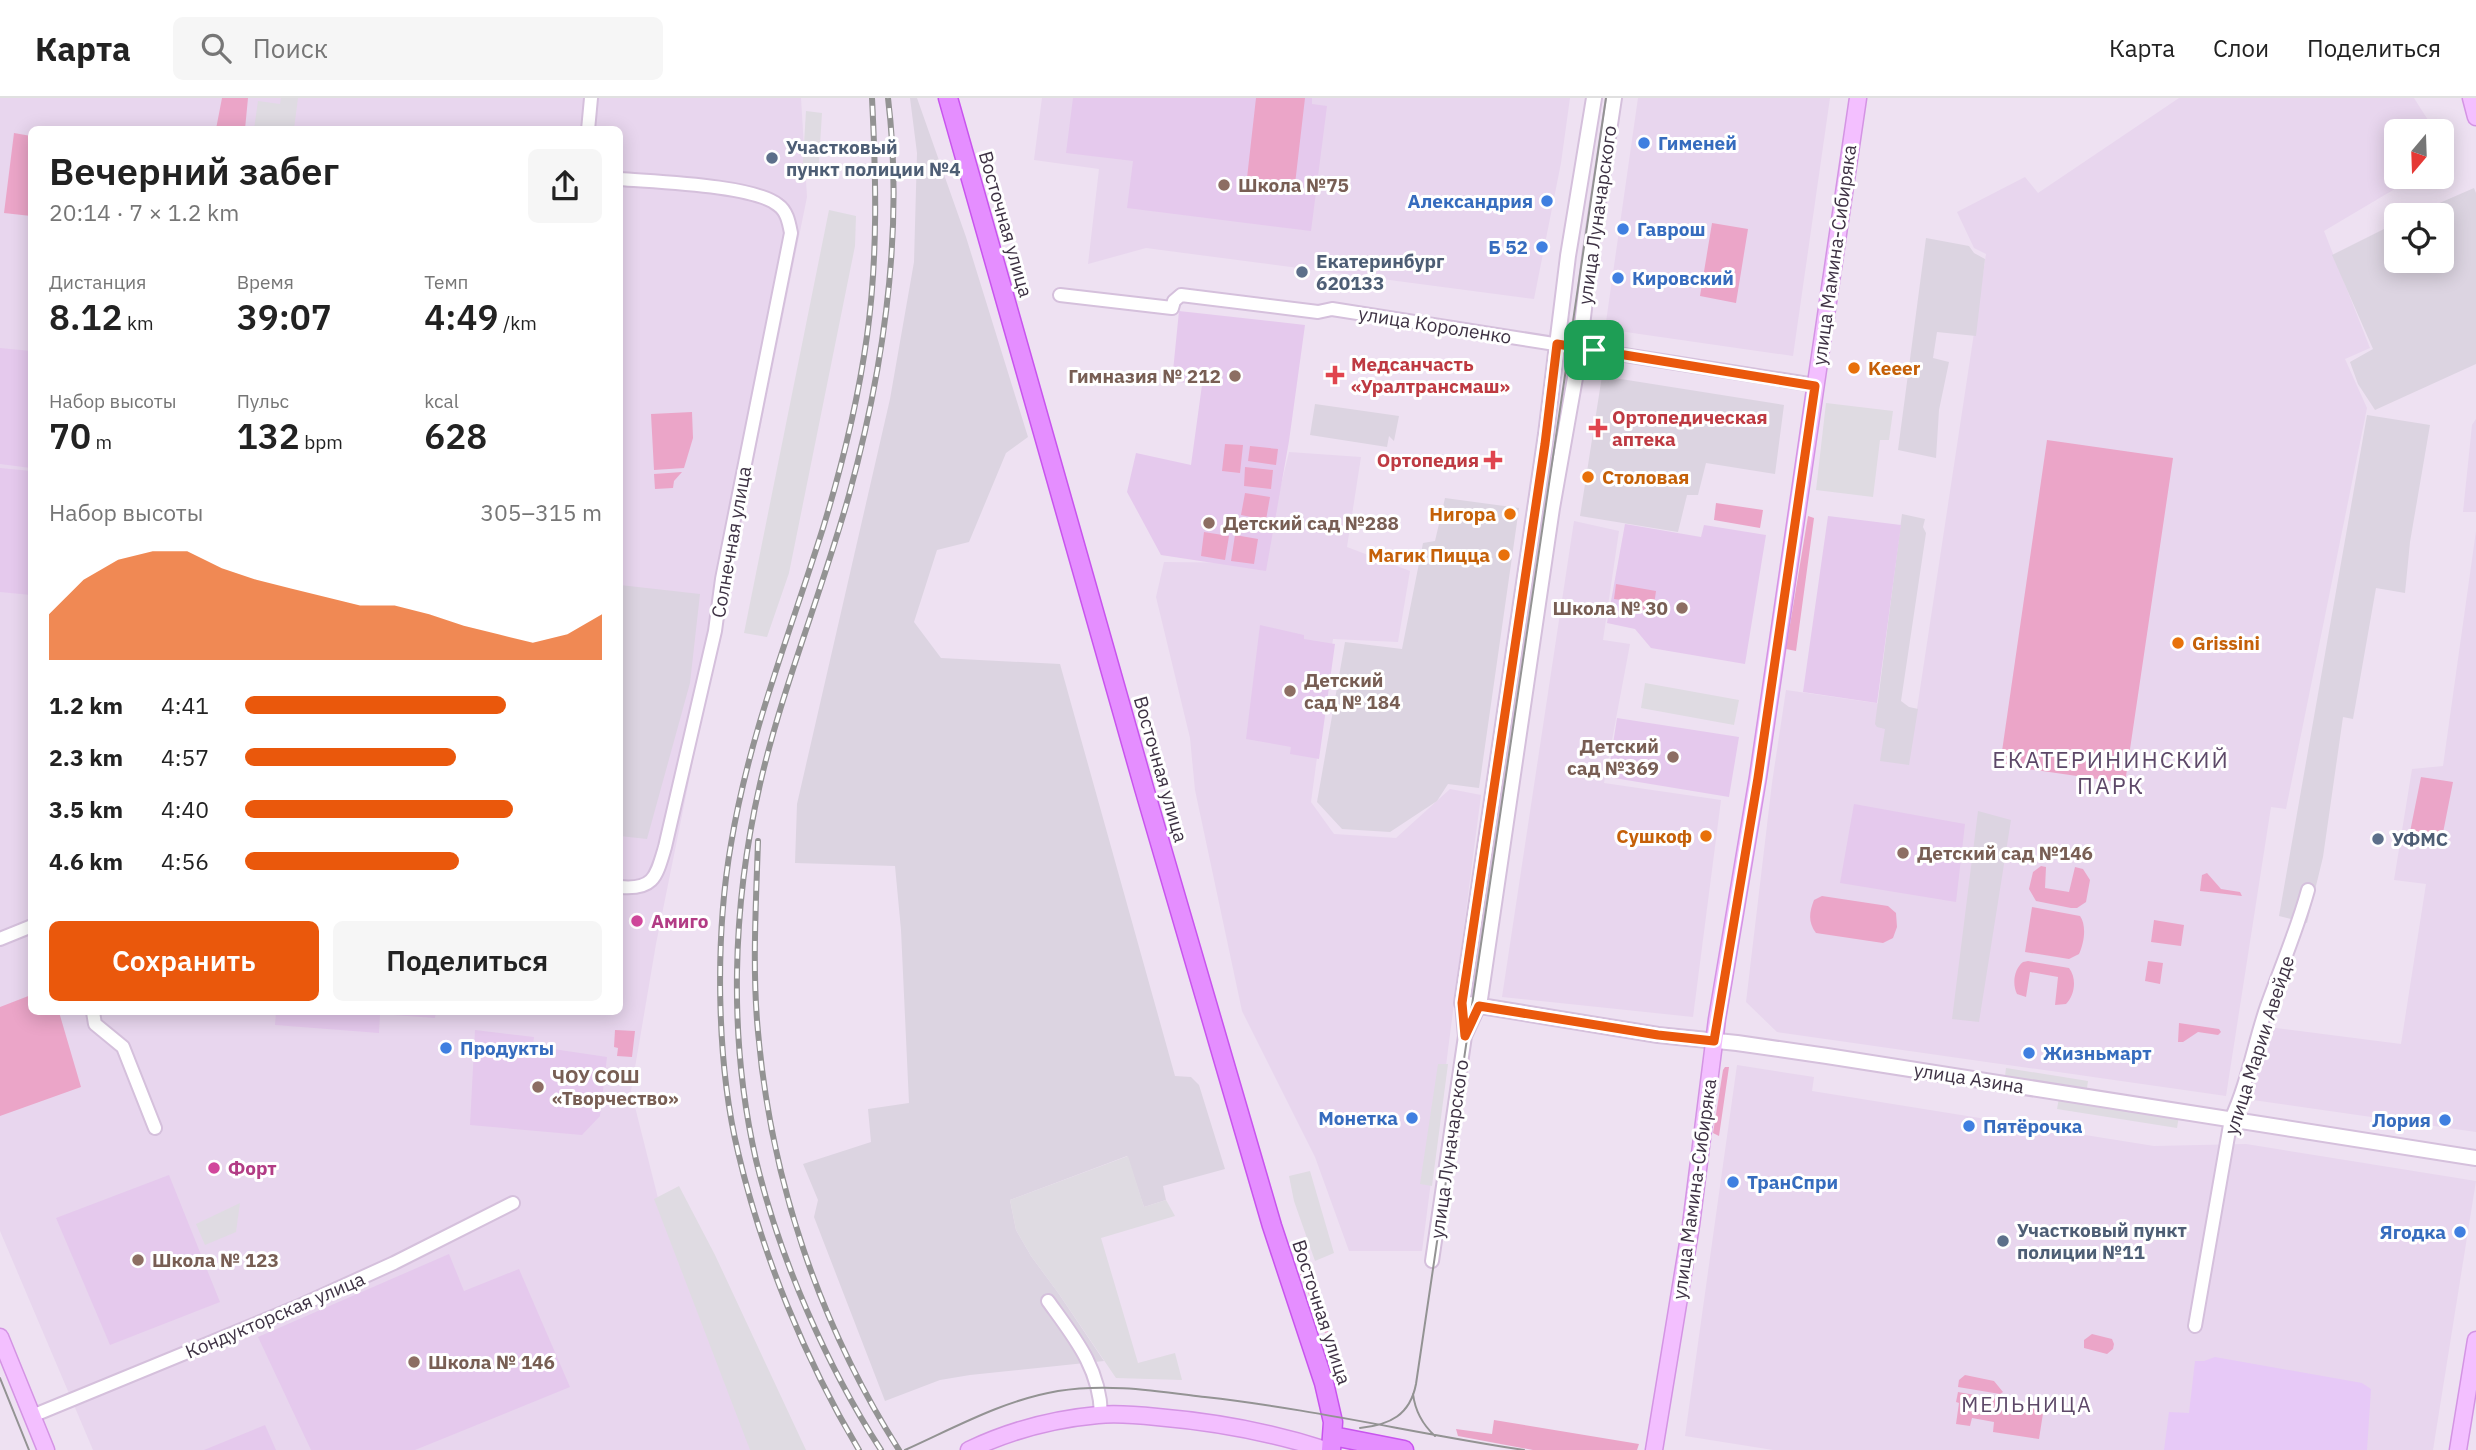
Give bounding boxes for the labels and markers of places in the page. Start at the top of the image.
place label: Гименей [1658,131,1737,155]
place label: Участковый пункт полиции №4 [786,135,961,181]
marker: Гименей [1636,135,1652,151]
marker: Участковый пункт полиции №4 [764,150,780,166]
place label: Школа №75 [1238,173,1349,197]
marker: Школа №75 [1216,177,1232,193]
place label: Александрия [1407,189,1533,213]
marker: Александрия [1539,193,1555,209]
place label: Гаврош [1637,217,1706,241]
marker: Гаврош [1615,221,1631,237]
place label: Б 52 [1488,235,1528,259]
marker: Б 52 [1534,239,1550,255]
place label: Екатеринбург 620133 [1316,249,1445,295]
marker: Екатеринбург 620133 [1294,264,1310,280]
place label: Кировский [1632,266,1734,290]
marker: Кировский [1610,270,1626,286]
pin [1564,320,1624,380]
place label: Медсанчасть «Уралтрансмаш» [1351,352,1510,398]
place label: Keeer [1868,356,1921,380]
marker: Keeer [1846,360,1862,376]
place label: Гимназия № 212 [1068,364,1221,388]
marker: Медсанчасть «Уралтрансмаш» [1325,365,1345,385]
marker: Гимназия № 212 [1227,368,1243,384]
place label: Ортопедическая аптека [1612,405,1768,451]
marker: Ортопедическая аптека [1590,420,1606,436]
place label: Ортопедия [1377,448,1479,472]
marker: Ортопедия [1485,452,1501,468]
place label: Столовая [1602,465,1689,489]
marker: Столовая [1580,469,1596,485]
place label: Нигора [1429,502,1496,526]
marker: Нигора [1502,506,1518,522]
place label: Детский сад №288 [1223,511,1399,535]
marker: Детский сад №288 [1201,515,1217,531]
place label: Магик Пицца [1368,543,1490,567]
marker: Магик Пицца [1496,547,1512,563]
place label: Школа № 30 [1553,596,1668,620]
marker: Школа № 30 [1674,600,1690,616]
place label: Grissini [2192,631,2260,655]
marker: Grissini [2170,635,2186,651]
place label: Детский сад № 184 [1304,668,1401,714]
marker: Детский сад № 184 [1282,683,1298,699]
place label: Детский сад №369 [1567,734,1659,780]
marker: Детский сад №369 [1665,749,1681,765]
place label: Сушкоф [1616,824,1692,848]
place label: УФМС [2392,827,2448,851]
marker: Сушкоф [1698,828,1714,844]
marker: УФМС [2370,831,2386,847]
place label: Детский сад №146 [1917,841,2093,865]
marker: Детский сад №146 [1895,845,1911,861]
place label: Амиго [651,909,709,933]
marker: Амиго [629,913,645,929]
place label: Продукты [460,1036,554,1060]
marker: Продукты [438,1040,454,1056]
place label: Жизньмарт [2043,1041,2152,1065]
marker: Жизньмарт [2021,1045,2037,1061]
place label: ЧОУ СОШ «Творчество» [552,1064,679,1110]
marker: ЧОУ СОШ «Творчество» [530,1079,546,1095]
place label: Монетка [1318,1106,1398,1130]
place label: Лория [2372,1108,2431,1132]
marker: Монетка [1404,1110,1420,1126]
marker: Лория [2437,1112,2453,1128]
place label: Пятёрочка [1983,1114,2083,1138]
marker: Пятёрочка [1961,1118,1977,1134]
place label: Форт [228,1156,277,1180]
marker: Форт [206,1160,222,1176]
place label: ТранСпри [1747,1170,1838,1194]
marker: ТранСпри [1725,1174,1741,1190]
place label: Участковый пункт полиции №11 [2017,1218,2187,1264]
place label: Ягодка [2380,1220,2446,1244]
marker: Ягодка [2452,1224,2468,1240]
marker: Участковый пункт полиции №11 [1995,1233,2011,1249]
place label: Школа № 123 [152,1248,279,1272]
marker: Школа № 123 [130,1252,146,1268]
place label: Школа № 146 [428,1350,555,1374]
marker: Школа № 146 [406,1354,422,1370]

